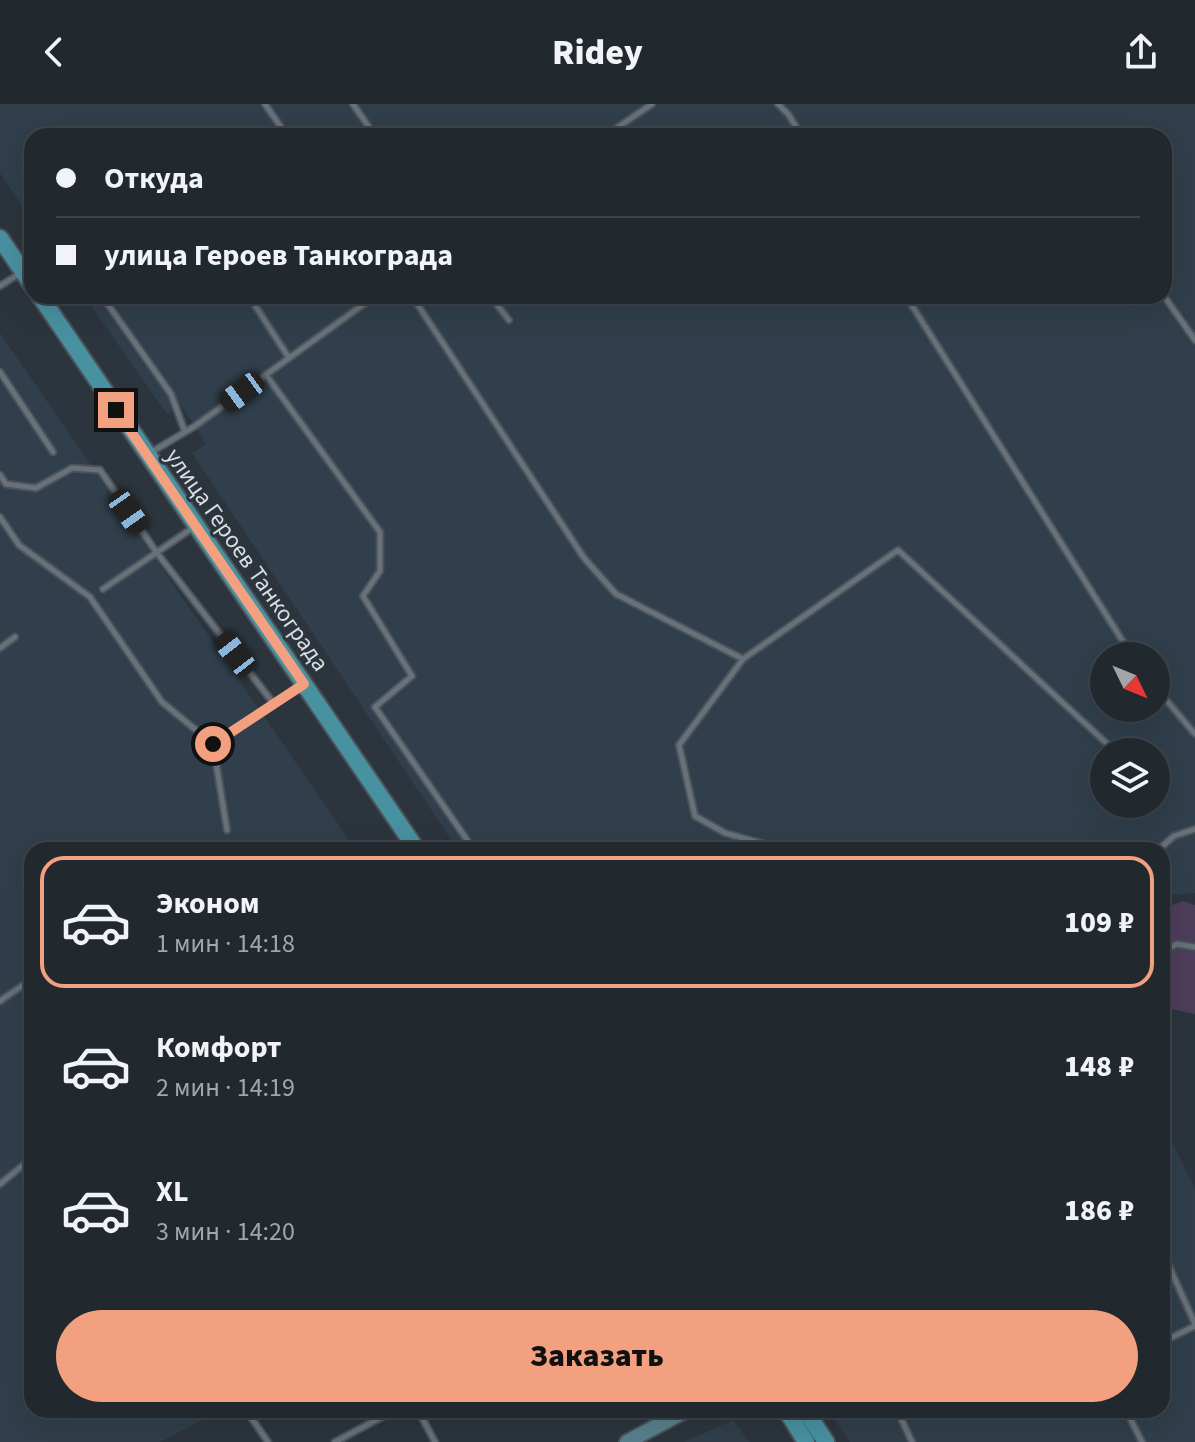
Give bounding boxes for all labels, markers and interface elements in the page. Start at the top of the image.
text: Ridey [552,27,643,78]
icon: back [32,30,76,74]
icon: share [1119,30,1163,74]
text: Откуда [104,157,204,200]
text: улица Героев Танкограда [104,234,453,277]
car [216,368,268,416]
route end [98,392,134,428]
street label: улица Героев Танкограда [157,441,337,679]
car [104,485,152,539]
car [211,628,259,680]
north arrow [1090,642,1170,722]
map controls [1090,642,1170,818]
route start [195,726,231,762]
button: layers [1090,738,1170,818]
text: Эконом [156,882,260,925]
icon: car [60,886,132,958]
text: 109 ₽ [1064,901,1134,944]
text: 1 мин · 14:18 [156,925,295,962]
text: Комфорт [156,1026,282,1069]
icon: car [60,1030,132,1102]
text: 148 ₽ [1064,1045,1134,1088]
text: 2 мин · 14:19 [156,1069,295,1106]
text: XL [156,1170,189,1213]
icon: car [60,1174,132,1246]
text: 186 ₽ [1064,1189,1134,1232]
text: 3 мин · 14:20 [156,1213,295,1250]
button: Заказать [56,1310,1138,1402]

